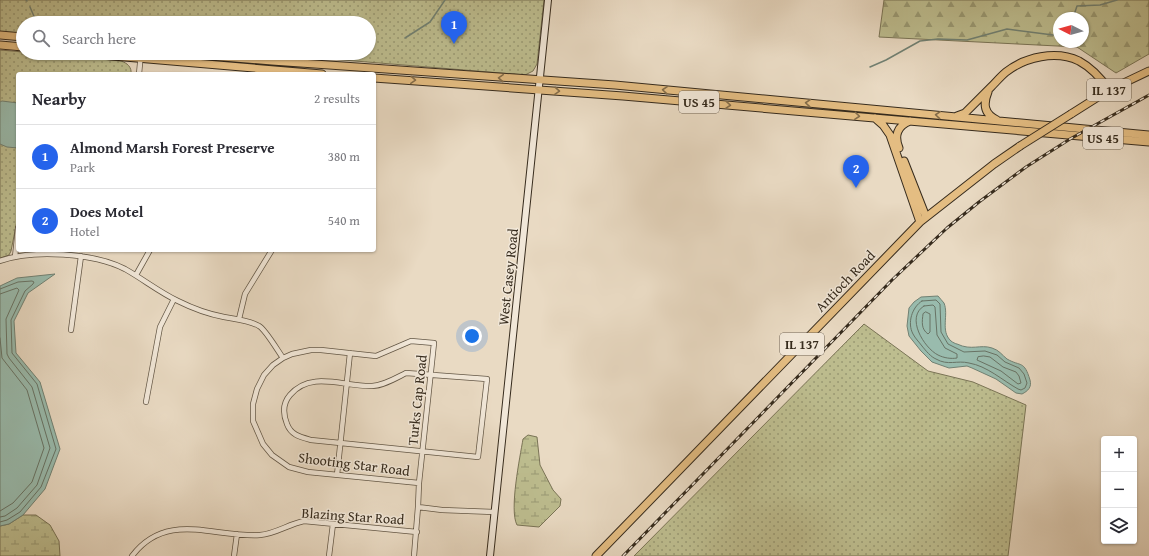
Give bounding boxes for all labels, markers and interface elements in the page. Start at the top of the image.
pin: 1 [441,11,467,44]
north arrow [1053,12,1089,48]
search box [16,16,376,60]
icon: search [30,27,52,49]
text: Search here [62,28,136,49]
one-way arrow [498,73,504,82]
one-way arrow [410,76,416,85]
road number: IL 137 [1087,79,1131,101]
text: Nearby [32,86,86,111]
one-way arrow [554,86,560,95]
one-way arrow [662,86,668,95]
text: 2 results [314,89,360,108]
road number: US 45 [679,91,719,113]
one-way arrow [805,99,811,108]
one-way arrow [725,100,731,109]
one-way arrow [935,110,941,119]
one-way arrow [854,112,860,121]
road number: US 45 [1083,127,1123,149]
text: Almond Marsh Forest Preserve [70,137,275,158]
text: 1 [42,147,48,166]
text: 380 m [328,147,360,166]
pin: 2 [843,155,869,188]
text: Park [70,158,95,177]
text: Does Motel [70,201,143,222]
text: 2 [42,211,48,230]
text: 540 m [328,211,360,230]
text: Hotel [70,222,100,241]
street label: West Casey Road [493,227,523,326]
street label: Antioch Road [811,245,880,316]
your location [462,326,482,346]
road number: IL 137 [780,333,824,355]
street label: Turks Cap Road [402,353,432,446]
map controls [1101,436,1137,544]
button: + [1101,436,1137,472]
street label: Shooting Star Road [297,447,411,481]
button: − [1101,472,1137,508]
street label: Blazing Star Road [301,502,406,530]
button: layers [1101,508,1137,544]

